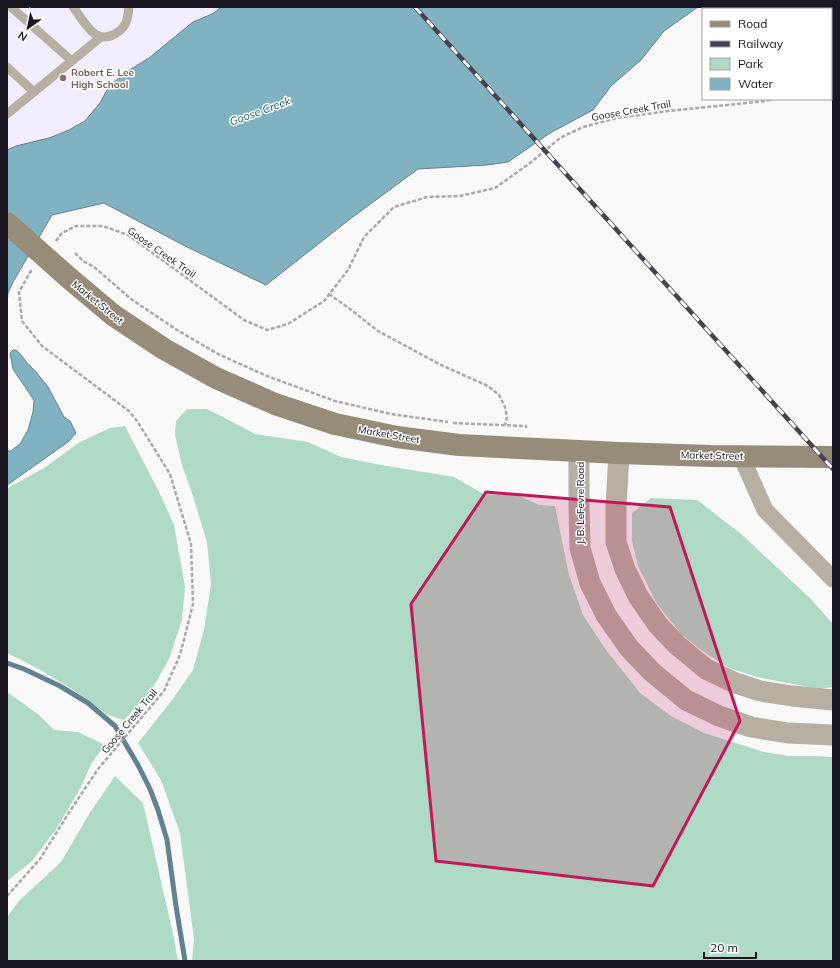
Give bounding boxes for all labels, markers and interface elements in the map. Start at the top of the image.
north arrow [8,8,48,48]
legend [702,8,832,100]
text: Road [738,16,767,31]
text: N [15,28,30,45]
text: Railway [738,36,784,51]
text: Park [738,56,764,71]
place label: Robert E. Lee High School [71,66,135,91]
marker: Robert E. Lee High School [58,73,68,83]
text: Water [738,76,774,91]
water label: Goose Creek [228,93,293,129]
street label: Goose Creek Trail [590,97,672,124]
street label: Goose Creek Trail [125,224,198,281]
street label: Market Street [69,278,126,327]
street label: Market Street [357,423,421,446]
street label: Market Street [681,448,744,463]
street label: J. B. LeFevre Road [574,462,587,544]
street label: Goose Creek Trail [99,686,160,756]
scale bar [704,934,756,960]
text: 20 m [710,940,738,955]

